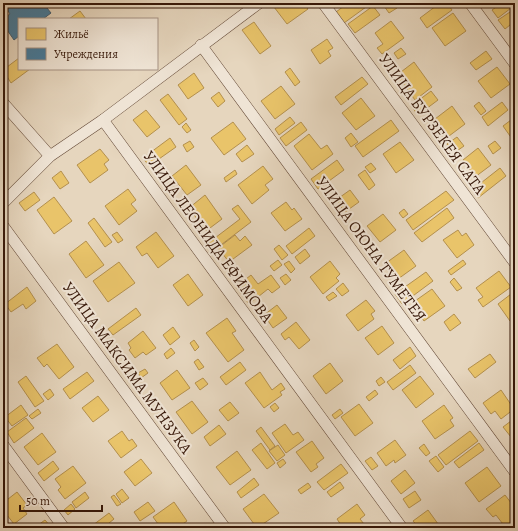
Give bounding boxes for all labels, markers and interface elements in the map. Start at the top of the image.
legend [18,18,158,70]
text: Жильё [54,26,89,42]
text: Учреждения [54,46,118,62]
street label: УЛИЦА БУРЗЕКЕЯ САТА [373,49,491,200]
street label: УЛИЦА ЛЕОНИДА ЕФИМОВА [138,146,278,328]
street label: УЛИЦА ОЮНА ТУМЕТЕЯ [311,172,431,326]
street label: УЛИЦА МАКСИМА МУНЗУКА [57,277,197,459]
scale bar [20,487,102,513]
text: 50 m [26,493,50,509]

